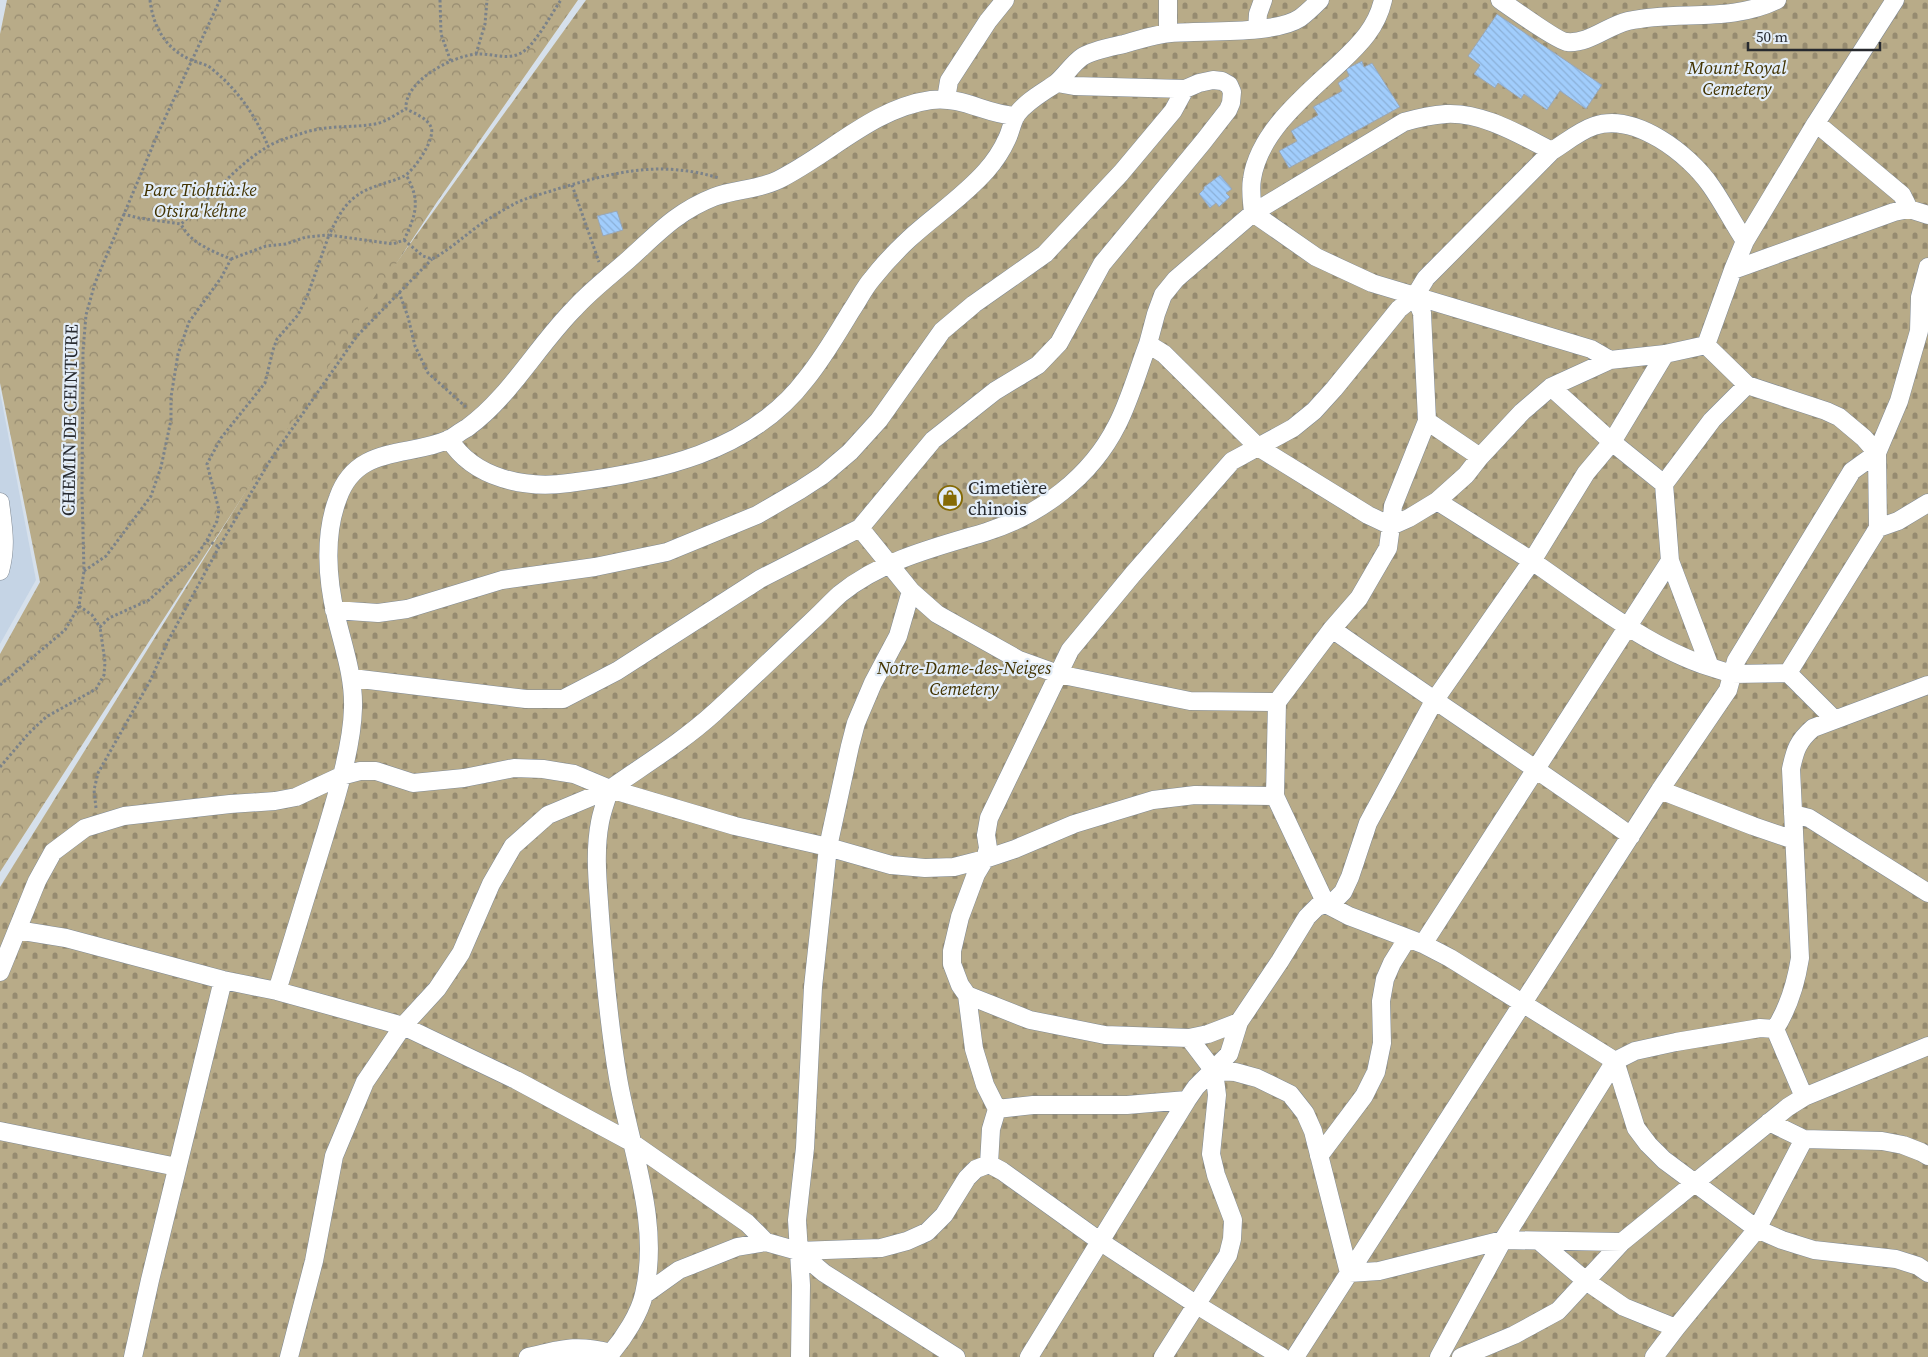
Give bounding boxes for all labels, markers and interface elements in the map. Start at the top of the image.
scale bar [1748,20,1880,52]
text: 50 m [1756,26,1788,47]
park label: Mount Royal Cemetery [1687,55,1786,101]
park label: Parc Tiohtià:ke Otsira'kéhne [142,177,257,223]
street label: CHEMIN DE CEINTURE [55,324,84,516]
place label: Cimetière chinois [968,475,1047,521]
shop icon: Cimetière chinois [937,485,963,511]
park label: Notre-Dame-des-Neiges Cemetery [876,655,1052,701]

